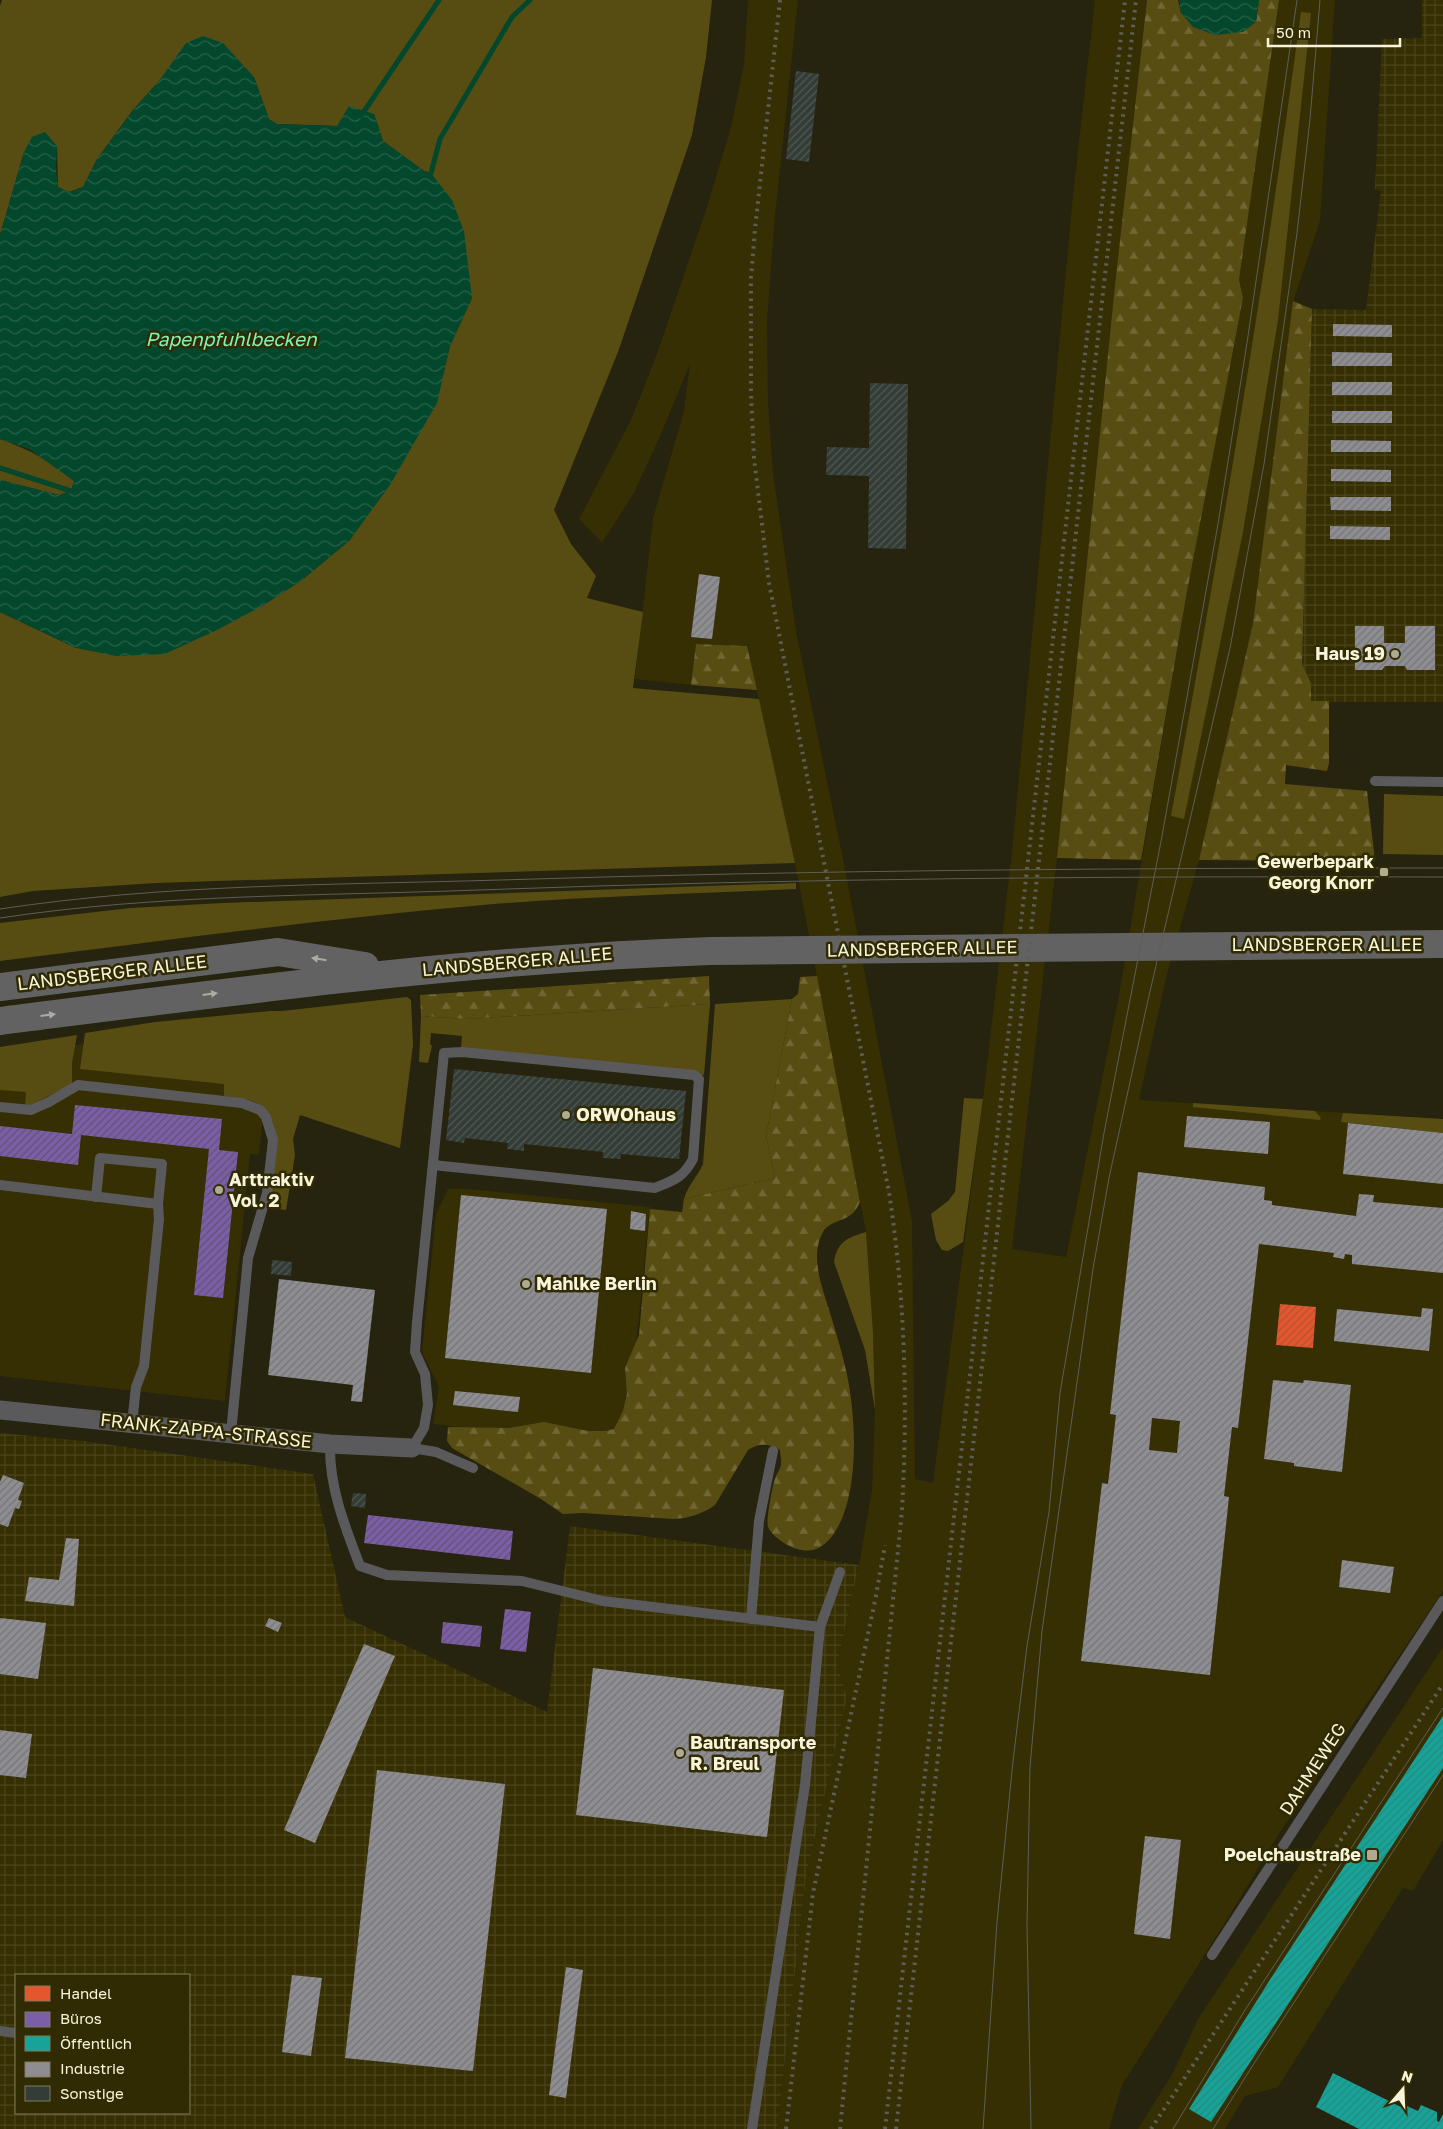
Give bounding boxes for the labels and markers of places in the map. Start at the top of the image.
place label: Haus 19 [1315,642,1385,664]
marker: Haus 19 [1389,648,1401,660]
place label: Gewerbepark Georg Knorr [1257,850,1375,893]
marker: Gewerbepark Georg Knorr [1378,866,1390,878]
place label: ORWOhaus [576,1103,676,1125]
marker: ORWOhaus [560,1109,572,1121]
place label: Arttraktiv Vol. 2 [229,1168,314,1211]
marker: Arttraktiv Vol. 2 [213,1184,225,1196]
place label: Mahlke Berlin [536,1272,657,1294]
marker: Mahlke Berlin [520,1278,532,1290]
place label: Bautransporte R. Breul [690,1731,817,1774]
marker: Bautransporte R. Breul [674,1747,686,1759]
place label: Poelchaustraße [1224,1843,1361,1865]
marker: Poelchaustraße [1365,1848,1379,1862]

